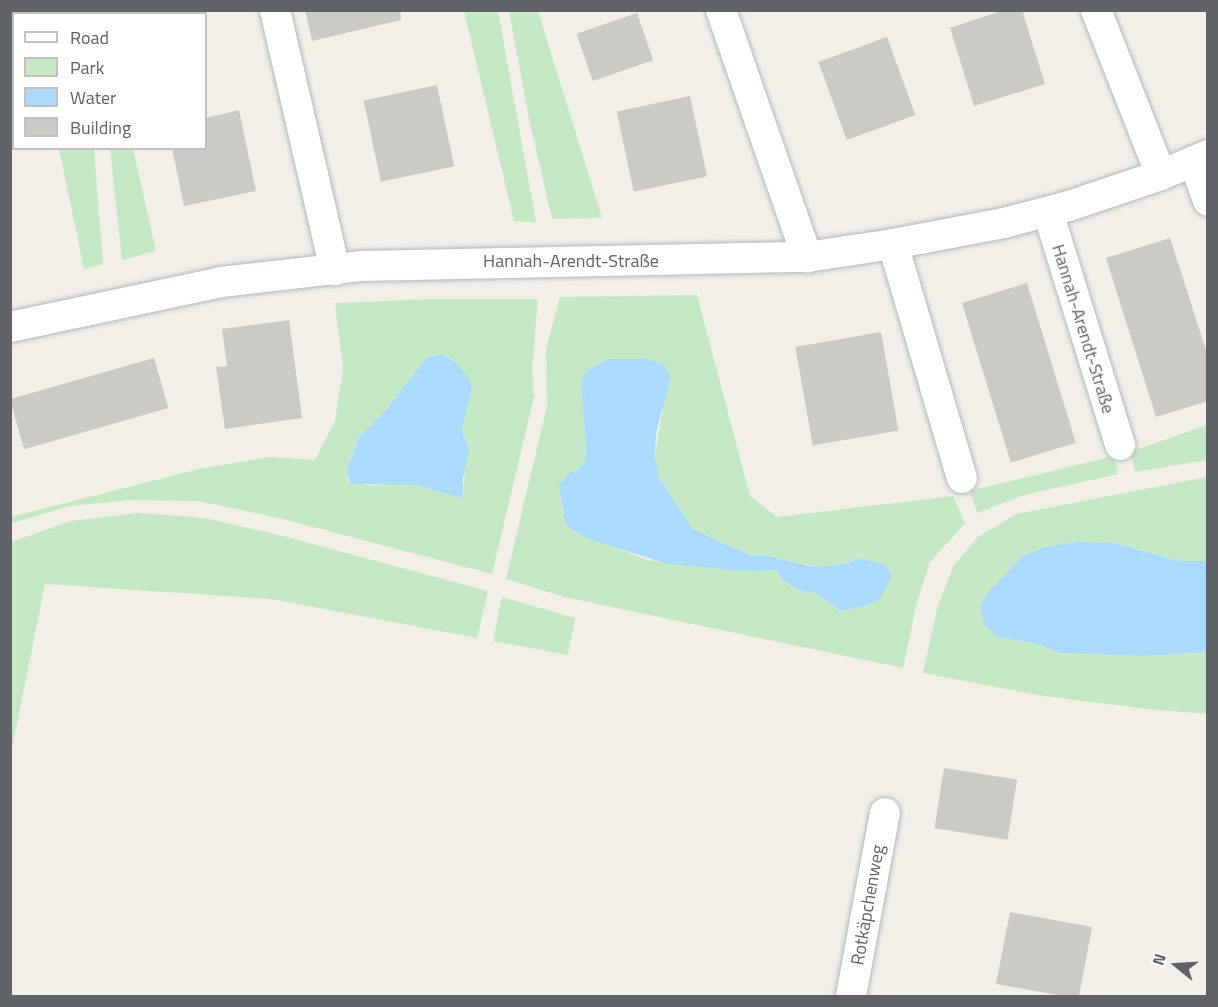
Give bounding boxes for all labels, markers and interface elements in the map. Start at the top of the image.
legend [12,12,207,150]
text: Road [70,24,109,51]
text: Park [70,54,104,81]
text: Water [70,84,116,111]
text: Building [70,114,131,141]
street label: Hannah-Arendt-Straße [1047,242,1119,416]
street label: Hannah-Arendt-Straße [483,250,659,272]
street label: Rotkäpchenweg [847,843,889,967]
north arrow [1146,935,1206,995]
text: N [1146,950,1172,968]

